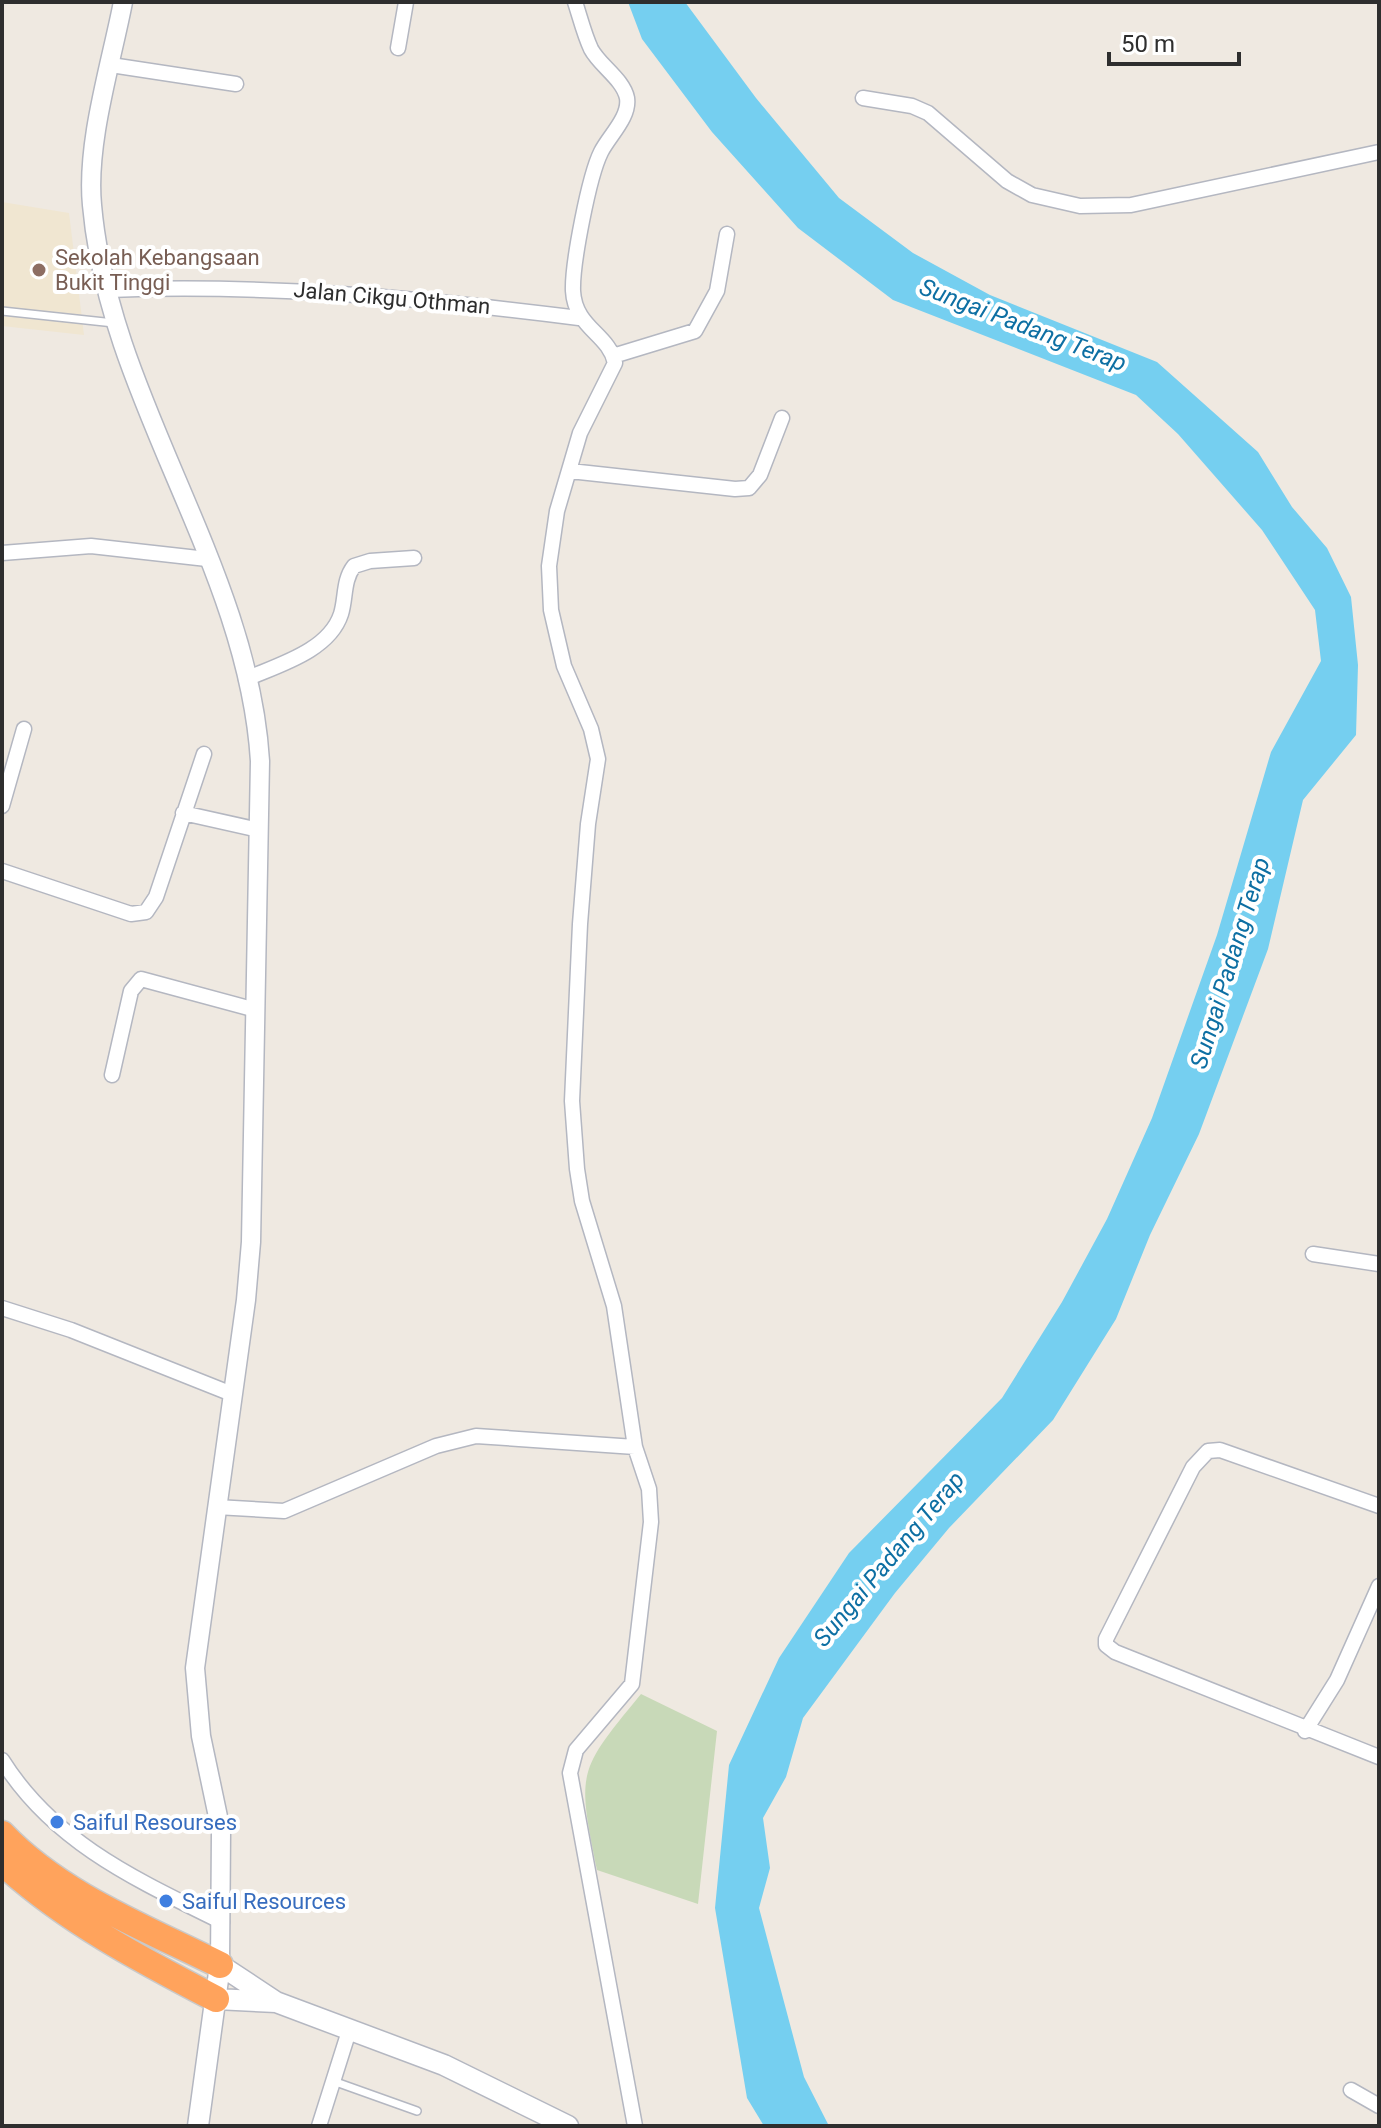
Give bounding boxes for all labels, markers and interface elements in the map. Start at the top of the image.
scale bar [1109,16,1239,66]
text: 50 m [1121,30,1175,58]
place label: Sekolah Kebangsaan Bukit Tinggi [55,245,260,295]
marker: Sekolah Kebangsaan Bukit Tinggi [30,261,48,279]
water label: Sungai Padang Terap [916,273,1130,377]
street label: Jalan Cikgu Othman [293,277,491,319]
water label: Sungai Padang Terap [1185,854,1275,1072]
water label: Sungai Padang Terap [808,1466,970,1652]
place label: Saiful Resourses [73,1810,237,1835]
marker: Saiful Resourses [48,1813,66,1831]
place label: Saiful Resources [182,1889,346,1914]
marker: Saiful Resources [157,1892,175,1910]

